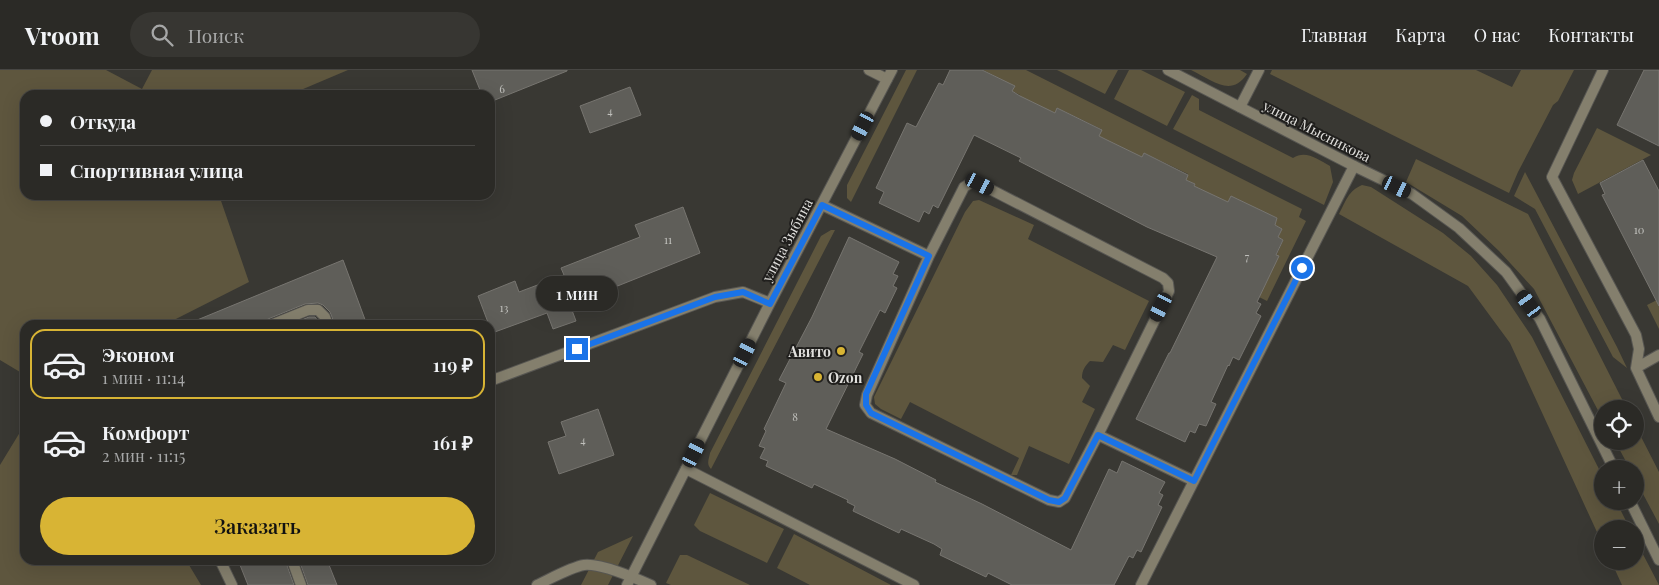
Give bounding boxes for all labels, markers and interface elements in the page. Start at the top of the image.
search box [130,12,480,57]
text: Vroom [25,19,100,51]
icon: search [148,21,176,49]
text: Поиск [188,22,244,48]
text: Главная [1301,23,1367,47]
text: Карта [1395,23,1446,47]
text: О нас [1474,23,1520,47]
text: Контакты [1548,23,1634,47]
house number: 6 [499,81,505,96]
street label: улица Мысникова [1259,95,1374,166]
house number: 4 [607,103,613,118]
text: Откуда [70,108,136,134]
car [849,109,876,143]
text: Спортивная улица [70,157,243,183]
car [963,171,996,197]
car [1380,174,1413,200]
street label: улица Зыбина [757,195,817,286]
house number: 10 [1634,222,1645,237]
house number: 11 [664,232,672,247]
house number: 7 [1245,249,1250,264]
route start [1291,257,1313,279]
callout: 1 мин [536,276,618,312]
text: 1 мин [556,283,598,304]
car [1514,287,1543,321]
car [1147,290,1174,324]
house number: 13 [500,300,508,315]
car [731,336,758,370]
route end [566,338,588,360]
text: Эконом [102,341,175,367]
icon: car [42,342,87,387]
place label: Авито [787,342,831,361]
marker: Авито [835,345,847,357]
text: 119 ₽ [433,351,473,377]
text: 1 мин · 11:14 [102,367,185,388]
place label: Ozon [828,368,863,387]
marker: Ozon [812,371,824,383]
map controls [1594,400,1644,570]
button: locate [1594,400,1644,450]
house number: 8 [792,409,798,424]
text: Комфорт [102,419,190,445]
icon: car [42,420,87,465]
text: 161 ₽ [433,429,473,455]
house number: 4 [580,432,586,447]
car [680,436,707,470]
text: 2 мин · 11:15 [102,445,185,466]
button: + [1594,460,1644,510]
button: Заказать [40,497,475,555]
button: − [1594,520,1644,570]

